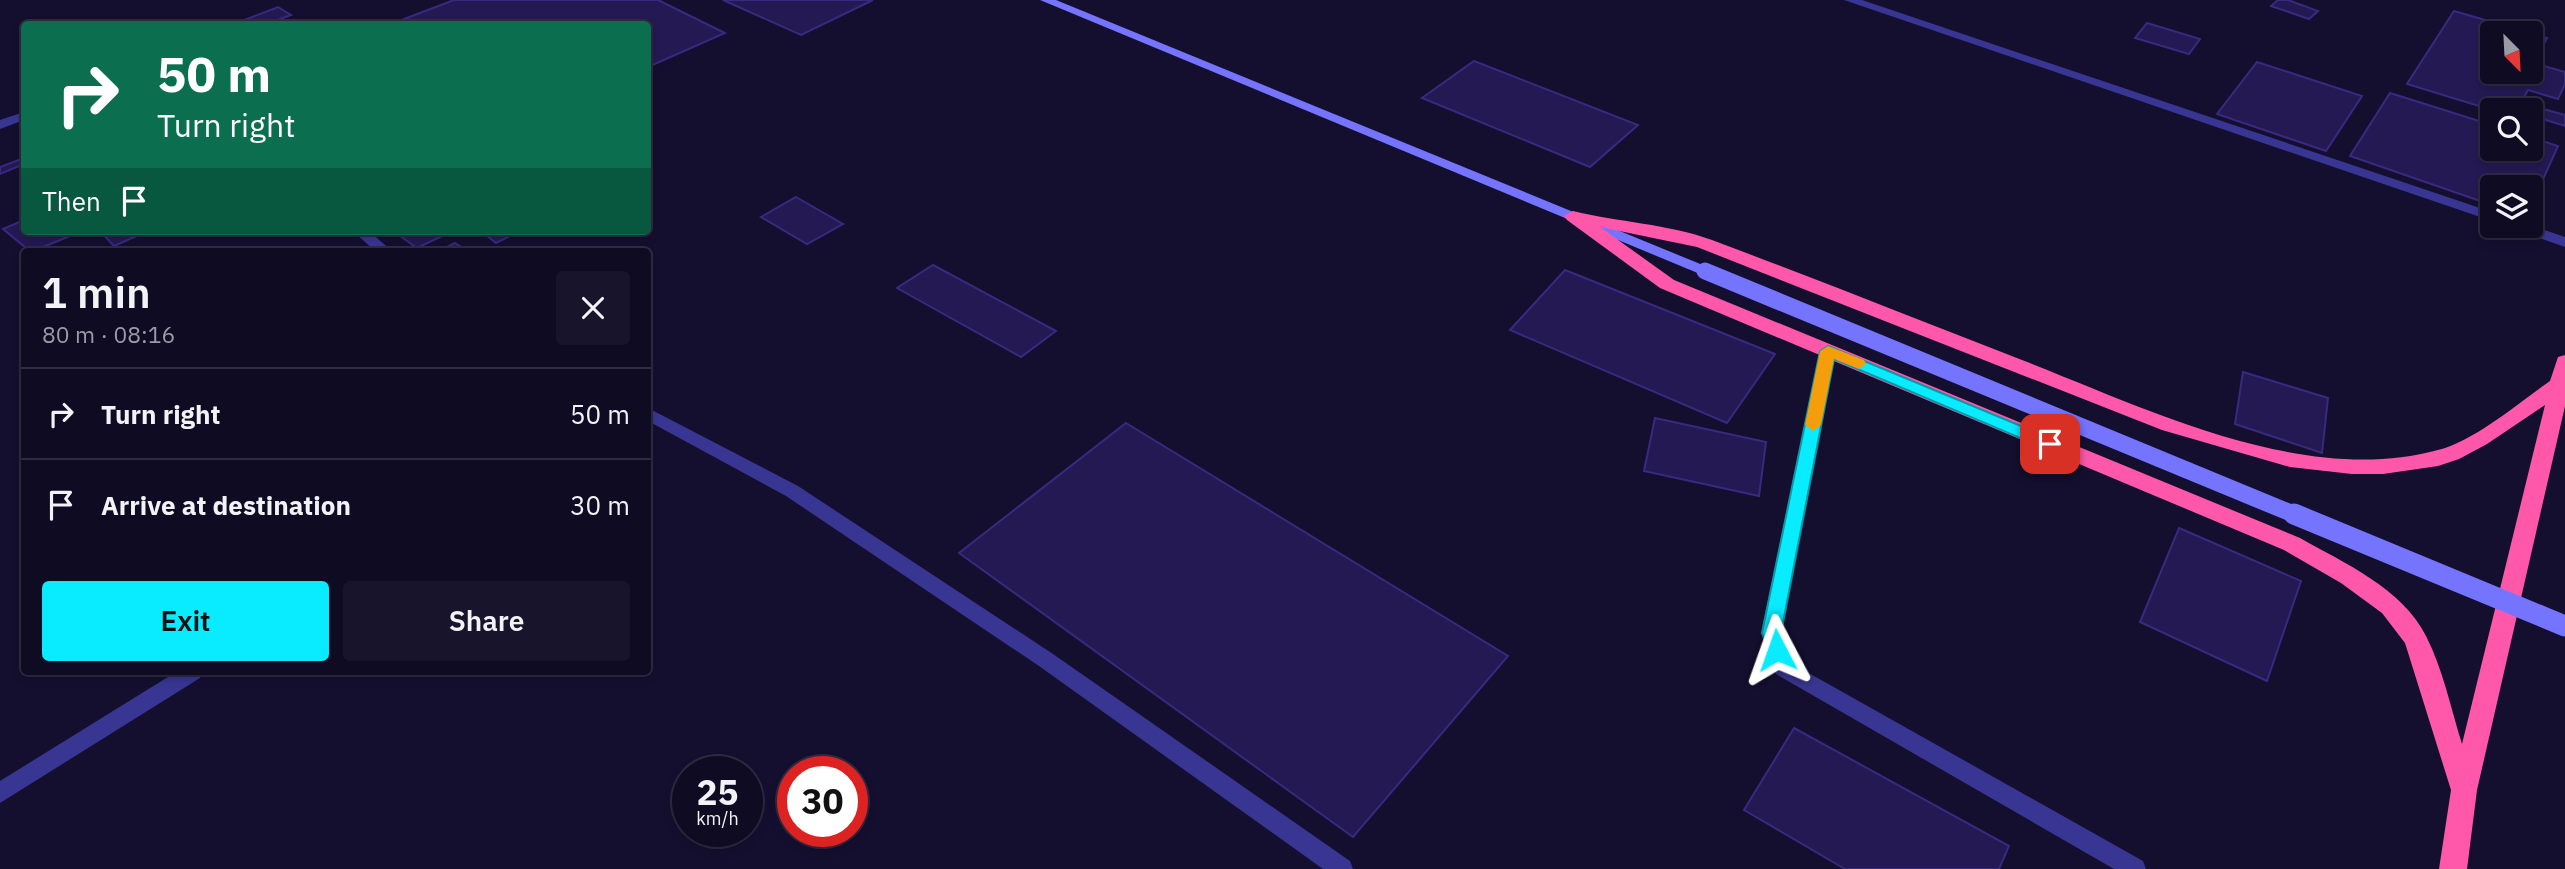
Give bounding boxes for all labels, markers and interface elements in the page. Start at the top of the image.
north arrow [2480,21,2543,84]
map controls [2480,21,2543,238]
text: 50 m [157,42,271,105]
icon: right [42,49,133,140]
button: search [2480,98,2543,161]
text: Turn right [157,104,295,146]
button: layers [2480,175,2543,238]
icon: arrive [115,182,153,220]
text: Then [42,184,101,218]
text: 1 min [42,265,151,320]
button: close [556,271,630,345]
text: 80 m · 08:16 [42,319,175,349]
icon: right [42,395,80,433]
text: Turn right [101,397,220,431]
text: 50 m [570,397,630,431]
pin [2020,414,2080,474]
icon: arrive [2031,425,2069,463]
icon: arrive [42,486,80,524]
text: Arrive at destination [101,488,351,522]
text: 30 m [570,488,630,522]
button: Exit [42,581,329,661]
button: Share [343,581,630,661]
position arrow [1740,613,1814,687]
speed limit sign: 30 [777,756,868,847]
text: 25 [696,769,739,815]
text: km/h [696,807,739,830]

